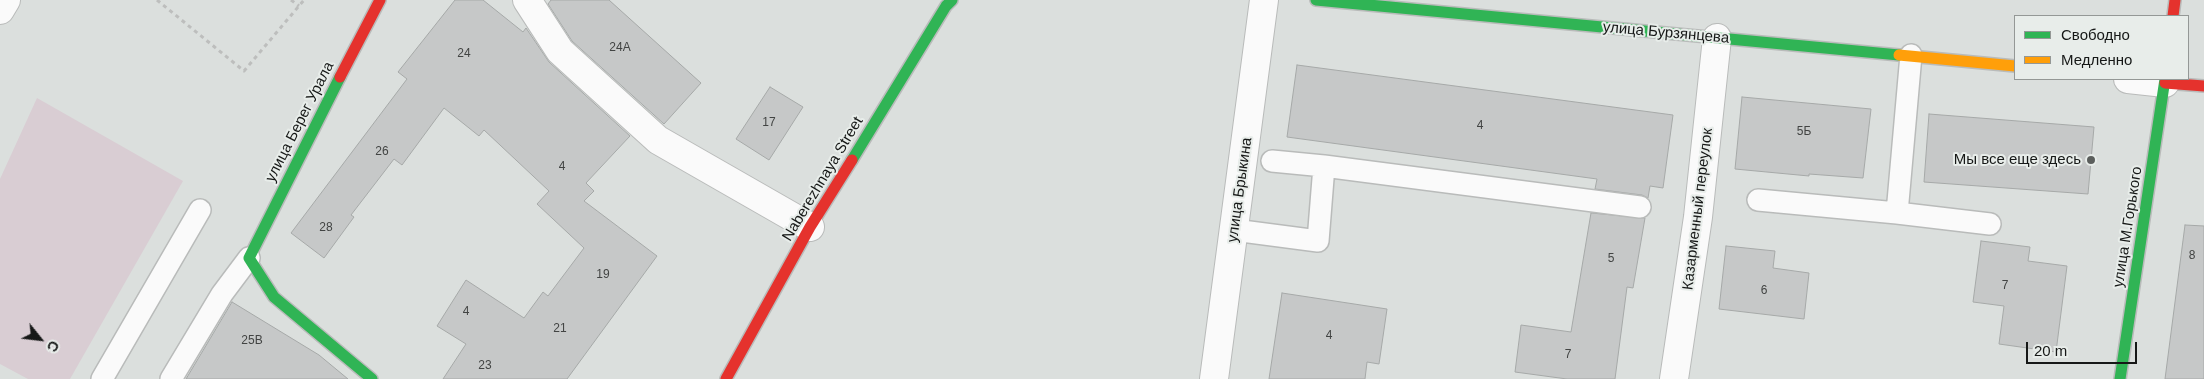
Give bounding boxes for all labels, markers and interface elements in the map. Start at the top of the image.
legend [2014,15,2189,80]
street label: улица Бурзянцева [1602,19,1730,47]
text: Свободно [2061,26,2130,43]
house number: 24А [609,41,631,55]
house number: 24 [457,47,471,61]
text: Медленно [2061,51,2132,68]
street label: улица Берег Урала [262,59,338,185]
street label: Naberezhnaya Street [779,114,867,244]
house number: 17 [762,116,776,130]
house number: 4 [1477,119,1483,133]
house number: 5Б [1797,125,1811,139]
street label: Казарменный переулок [1679,127,1717,291]
street label: улица Брыкина [1224,136,1256,244]
house number: 26 [375,145,389,159]
place label: Мы все еще здесь [1954,151,2081,169]
marker: Мы все еще здесь [2085,154,2097,166]
house number: 4 [559,160,565,174]
street label: улица М.Горького [2110,165,2146,289]
house number: 28 [319,221,333,235]
house number: 8 [2189,249,2195,263]
house number: 5 [1608,252,1614,266]
house number: 19 [596,268,610,282]
house number: 7 [2002,279,2008,293]
house number: 6 [1761,284,1767,298]
house number: 4 [463,305,469,319]
north arrow [15,314,65,364]
house number: 21 [553,322,567,336]
house number: 4 [1326,329,1332,343]
scale bar [2029,332,2140,364]
house number: 25В [241,334,263,348]
text: С [44,338,63,355]
text: 20 m [2034,342,2067,359]
house number: 7 [1565,348,1571,362]
house number: 23 [478,359,492,373]

